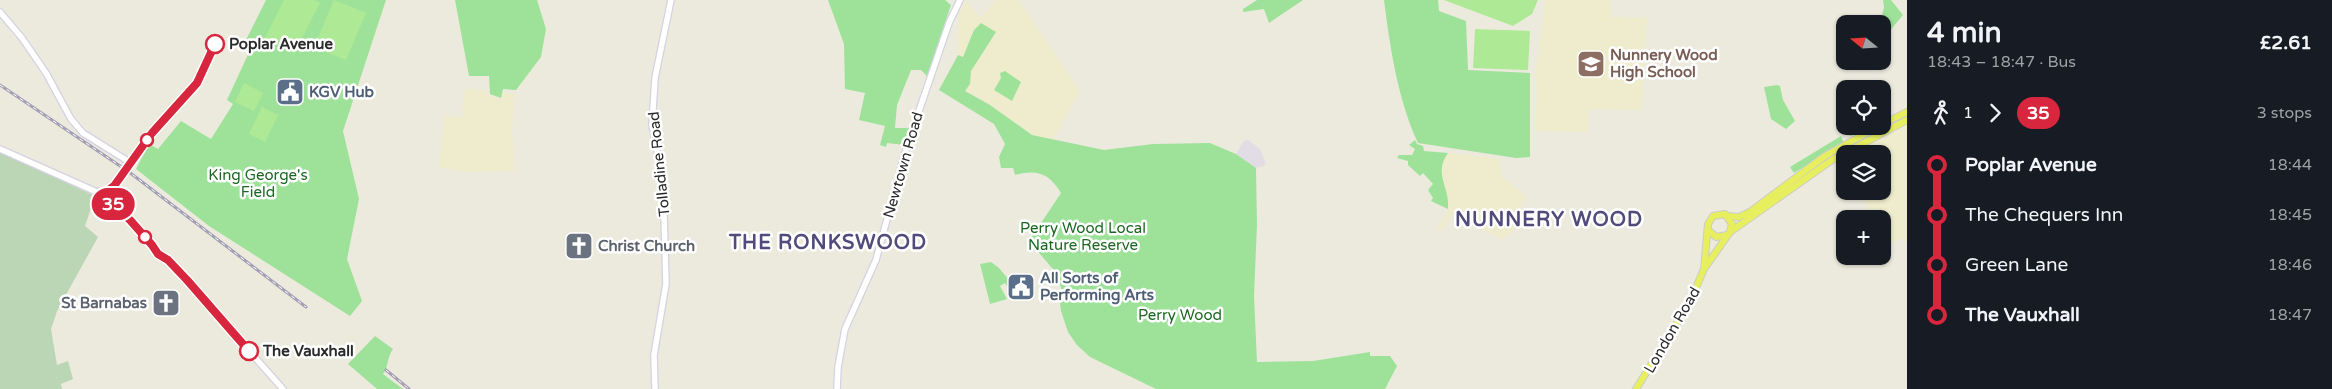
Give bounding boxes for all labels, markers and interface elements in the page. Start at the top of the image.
north arrow [1836,15,1891,70]
map controls [1836,15,1891,265]
text: 4 min [1927,16,2002,50]
text: £2.61 [2260,32,2312,54]
marker: Poplar Avenue [205,34,225,54]
place label: Poplar Avenue [229,35,333,54]
place label: Nunnery Wood High School [1610,46,1718,82]
school or university icon: Nunnery Wood High School [1576,49,1606,79]
text: 18:43 – 18:47 · Bus [1927,52,2076,72]
public building icon: KGV Hub [275,77,305,107]
button: locate [1836,80,1891,135]
place label: KGV Hub [309,83,375,101]
icon: walk [1927,99,1955,127]
icon: forward [1981,99,2009,127]
text: 35 [2027,102,2050,124]
text: 1 [1963,103,1973,123]
text: 3 stops [2257,103,2312,123]
street label: Newtown Road [879,110,927,220]
street label: Tolladine Road [645,111,673,217]
unlabelled marker [140,133,154,147]
button: layers [1836,145,1891,200]
text: Poplar Avenue [1965,154,2097,176]
text: 18:44 [2268,155,2312,175]
park label: King George's Field [208,166,308,201]
line badge: 35 [90,188,136,220]
text: 35 [102,193,124,215]
text: The Chequers Inn [1965,204,2123,226]
text: 18:45 [2268,205,2312,225]
district label: NUNNERY WOOD [1455,208,1643,232]
button: + [1836,210,1891,265]
park label: Perry Wood Local Nature Reserve [1020,219,1146,254]
unlabelled marker [138,230,152,244]
church icon: Christ Church [564,231,594,261]
district label: THE RONKSWOOD [728,231,927,255]
place label: Christ Church [598,237,695,255]
text: Green Lane [1965,254,2068,276]
text: 18:46 [2268,255,2312,275]
place label: All Sorts of Performing Arts [1040,269,1154,305]
public building icon: All Sorts of Performing Arts [1006,272,1036,302]
street label: London Road [1640,284,1704,376]
church icon: St Barnabas [151,288,181,318]
place label: St Barnabas [61,294,147,312]
text: The Vauxhall [1965,304,2080,326]
text: 18:47 [2268,305,2312,325]
park label: Perry Wood [1138,306,1222,324]
marker: The Vauxhall [239,341,259,361]
place label: The Vauxhall [262,342,354,360]

